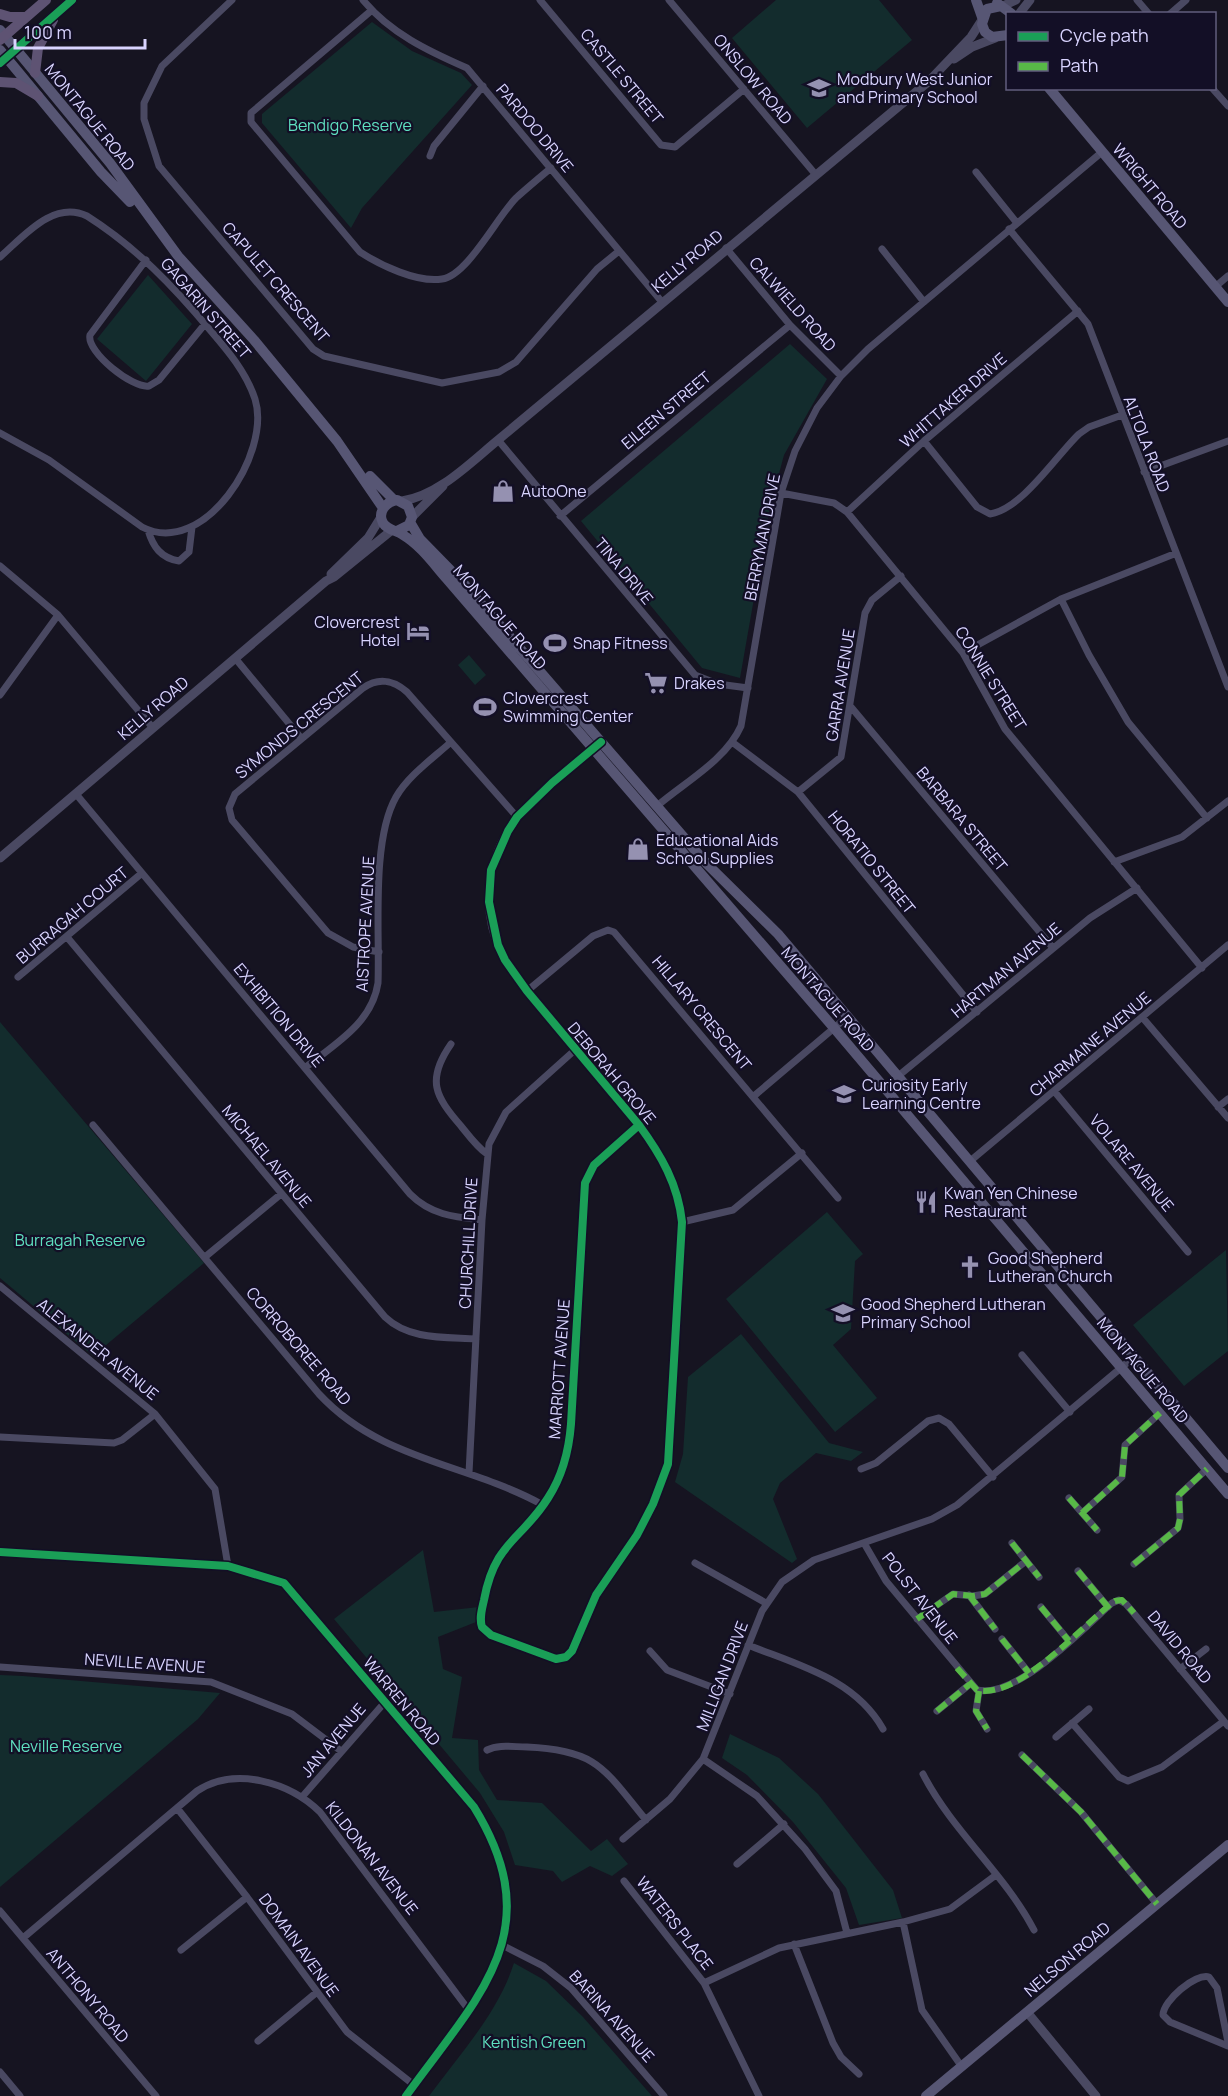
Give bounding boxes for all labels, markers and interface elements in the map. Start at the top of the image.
scale bar [15,12,146,50]
legend [1006,12,1216,90]
text: 100 m [24,20,72,44]
text: Cycle path [1060,23,1149,47]
street label: CASTLE STREET [576,24,669,129]
street label: ONSLOW ROAD [709,29,797,129]
text: Path [1060,53,1098,77]
street label: MONTAGUE ROAD [40,59,140,175]
place label: Modbury West Junior and Primary School [837,68,993,108]
school or university icon: Modbury West Junior and Primary School [806,75,832,101]
street label: PARDOO DRIVE [491,79,579,177]
park label: Bendigo Reserve [288,114,412,136]
street label: WRIGHT ROAD [1108,139,1192,234]
street label: CAPULET CRESCENT [218,217,335,347]
street label: KELLY ROAD [647,224,728,297]
street label: CALWIELD ROAD [745,252,842,356]
street label: GAGARIN STREET [156,253,256,364]
street label: WHITTAKER DRIVE [895,347,1011,453]
street label: EILEEN STREET [617,366,716,454]
street label: ALTOLA ROAD [1119,393,1176,496]
street label: BERRYMAN DRIVE [739,472,785,602]
shop icon: AutoOne [490,478,516,504]
place label: AutoOne [521,480,587,502]
street label: TINA DRIVE [590,533,658,609]
street label: MONTAGUE ROAD [448,560,552,674]
place label: Clovercrest Hotel [314,611,400,651]
hotel icon: Clovercrest Hotel [405,618,431,644]
street label: CONNIE STREET [950,622,1032,734]
street label: GARRA AVENUE [820,627,860,743]
sports icon: Snap Fitness [542,630,568,656]
place label: Snap Fitness [573,632,668,654]
street label: SYMONDS CRESCENT [230,666,368,784]
supermarket icon: Drakes [643,670,669,696]
street label: KELLY ROAD [113,671,193,745]
place label: Drakes [674,672,725,694]
place label: Clovercrest Swimming Center [503,687,633,727]
sports icon: Clovercrest Swimming Center [472,694,498,720]
street label: BARBARA STREET [912,762,1013,876]
street label: HORATIO STREET [823,806,921,919]
place label: Educational Aids School Supplies [656,829,778,869]
shop icon: Educational Aids School Supplies [625,836,651,862]
street label: AISTROPE AVENUE [350,856,380,992]
street label: BURRAGAH COURT [11,861,133,968]
street label: HARTMAN AVENUE [946,917,1066,1023]
street label: MONTAGUE ROAD [776,942,880,1056]
street label: HILLARY CRESCENT [647,951,757,1075]
street label: EXHIBITION DRIVE [229,958,329,1072]
street label: CHARMAINE AVENUE [1025,987,1155,1101]
street label: DEBORAH GROVE [563,1017,661,1129]
place label: Curiosity Early Learning Centre [862,1074,981,1114]
school or university icon: Curiosity Early Learning Centre [831,1081,857,1107]
street label: MICHAEL AVENUE [217,1100,317,1212]
street label: VOLARE AVENUE [1085,1110,1179,1216]
street label: CHURCHILL DRIVE [454,1177,482,1309]
place label: Kwan Yen Chinese Restaurant [944,1182,1078,1222]
restaurant icon: Kwan Yen Chinese Restaurant [913,1189,939,1215]
park label: Burragah Reserve [15,1229,145,1251]
place label: Good Shepherd Lutheran Church [988,1247,1112,1287]
church icon: Good Shepherd Lutheran Church [957,1254,983,1280]
street label: CORROBOREE ROAD [242,1282,357,1410]
street label: ALEXANDER AVENUE [33,1293,163,1405]
place label: Good Shepherd Lutheran Primary School [861,1293,1046,1333]
street label: MARRIOTT AVENUE [543,1298,575,1440]
school or university icon: Good Shepherd Lutheran Primary School [830,1300,856,1326]
street label: MONTAGUE ROAD [1092,1312,1194,1428]
street label: POLST AVENUE [877,1548,963,1648]
street label: DAVID ROAD [1143,1606,1217,1688]
street label: MILLIGAN DRIVE [691,1618,753,1734]
street label: NEVILLE AVENUE [84,1648,206,1678]
street label: WARREN ROAD [358,1652,446,1750]
street label: JAN AVENUE [295,1698,371,1782]
park label: Neville Reserve [10,1735,122,1757]
street label: KILDONAN AVENUE [321,1797,423,1919]
street label: WATERS PLACE [632,1872,718,1974]
street label: DOMAIN AVENUE [254,1889,344,2001]
street label: NELSON ROAD [1019,1916,1115,2002]
street label: ANTHONY ROAD [42,1943,134,2047]
street label: BARINA AVENUE [565,1965,659,2067]
park label: Kentish Green [482,2031,586,2053]

